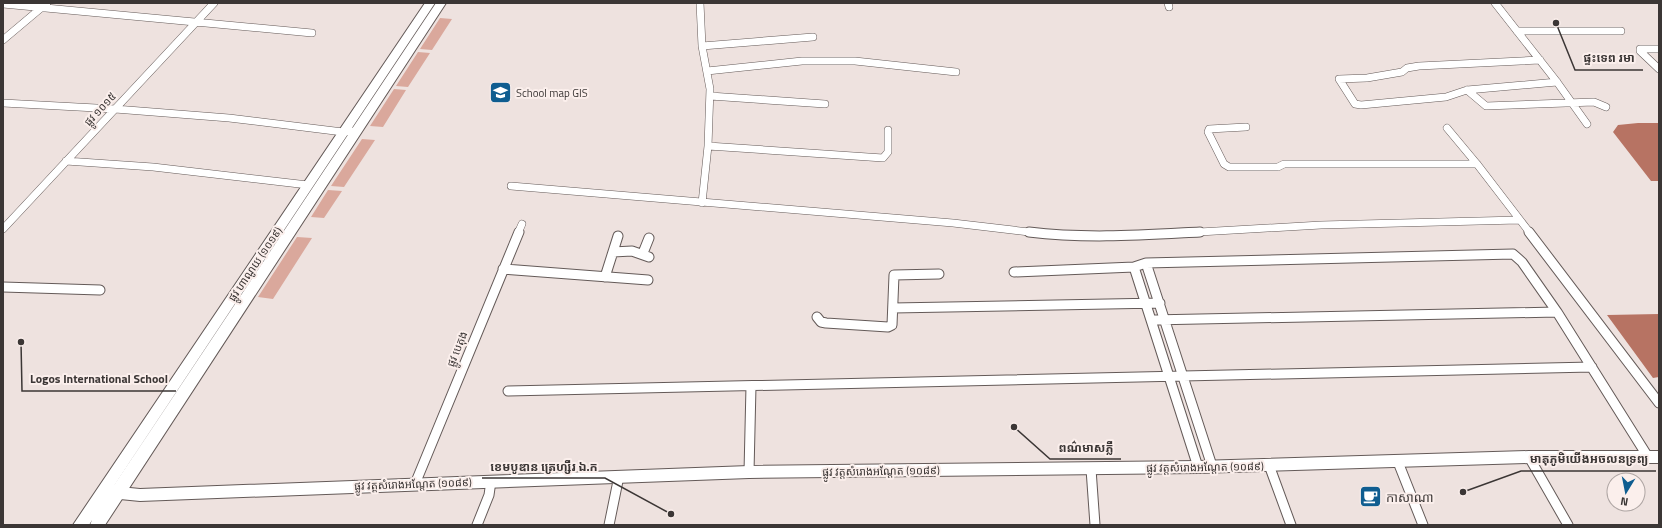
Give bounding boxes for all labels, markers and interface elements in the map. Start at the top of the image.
callout: ផ្ទះទេព រមា [1575,46,1643,70]
text: ផ្ទះទេព រមា [1583,48,1635,67]
school or university icon: School map GIS [487,80,513,106]
place label: School map GIS [516,85,588,101]
street label: ផ្លូវ ១០១៥ [80,89,121,131]
street label: ផ្លូវ ហាណូយ (១០១៩) [224,224,288,306]
street label: ផ្លូវ បេតុង [443,329,473,370]
callout: Logos International School [22,367,176,391]
text: Logos International School [30,369,168,388]
callout: ពណ៌មាសភ្លឺ [1050,435,1121,459]
text: ពណ៌មាសភ្លឺ [1059,438,1113,457]
callout: មាតុភូមិយើងអចលនទ្រព្យ [1521,447,1656,471]
text: មាតុភូមិយើងអចលនទ្រព្យ [1530,449,1648,468]
callout: ខេមបូឌាន ត្រេហ្សឺរ ឯ.ក [482,454,605,478]
text: ខេមបូឌាន ត្រេហ្សឺរ ឯ.ក [490,457,598,476]
street label: ផ្លូវ វត្តសំរោងអណ្ដែត (១០៨៩) [1146,458,1264,478]
street label: ផ្លូវ វត្តសំរោងអណ្ដែត (១០៨៩) [822,462,940,482]
north arrow [1606,472,1646,512]
street label: ផ្លូវ វត្តសំរោងអណ្ដែត (១០៨៩) [354,474,472,496]
cafe icon: កាសាណា [1357,484,1383,510]
place label: កាសាណា [1386,487,1434,507]
text: N [1619,493,1629,510]

